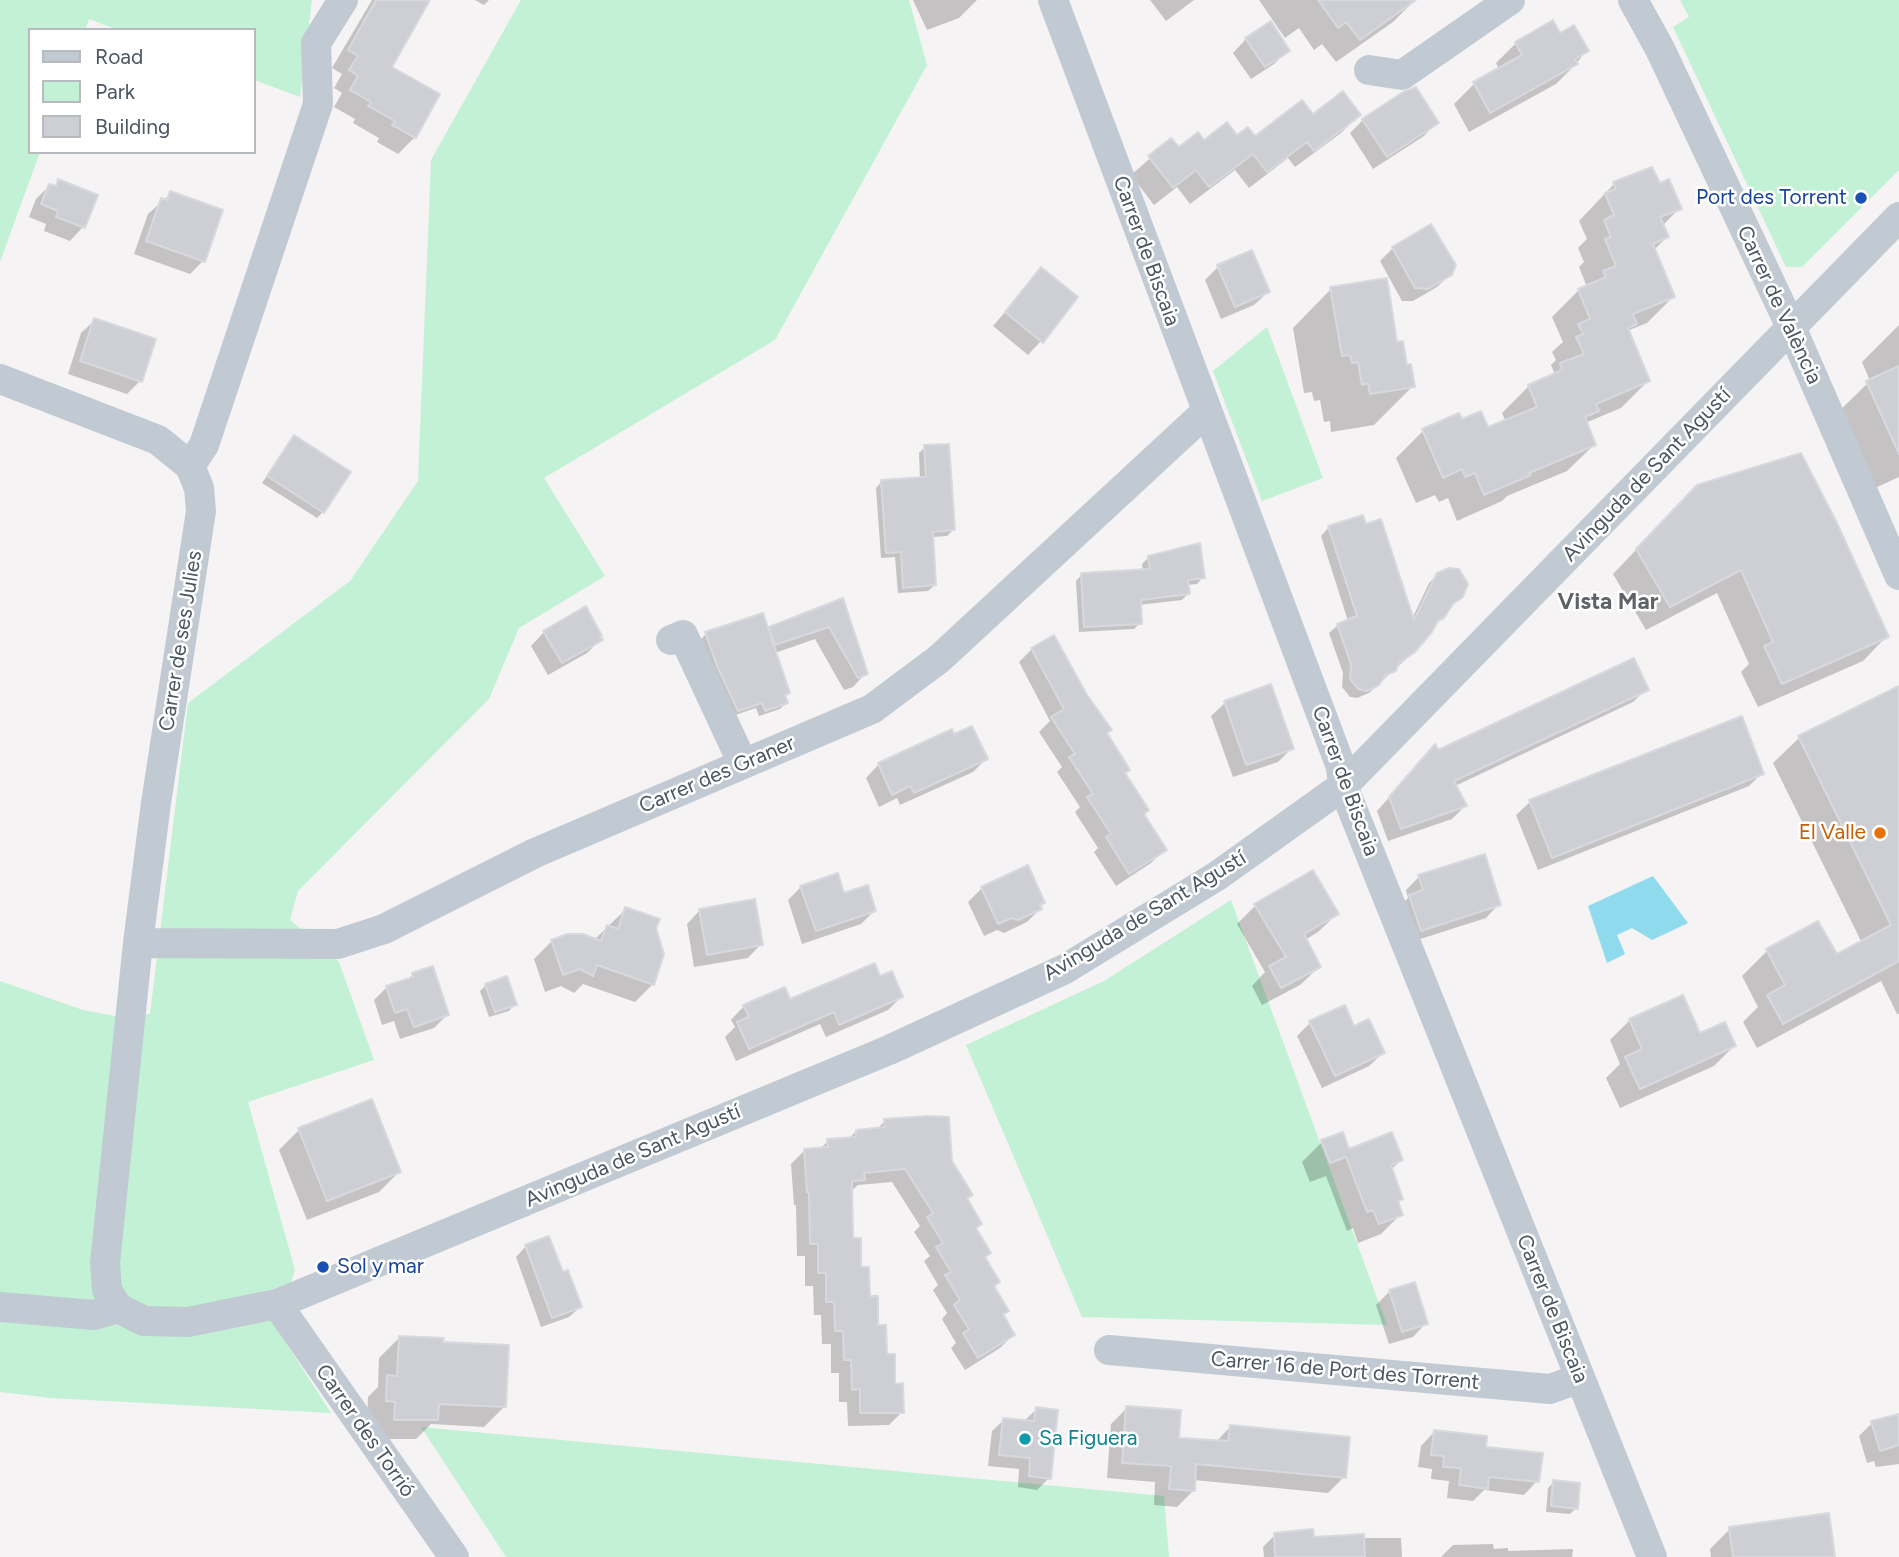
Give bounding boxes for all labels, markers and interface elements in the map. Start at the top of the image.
legend [28,28,256,154]
text: Road [95,44,143,69]
text: Park [95,79,135,104]
text: Building [95,114,170,139]
street label: Carrer de Biscaia [1107,173,1185,329]
place label: Port des Torrent [1696,185,1847,211]
marker: Port des Torrent [1853,190,1869,206]
street label: Carrer de València [1731,222,1827,388]
street label: Avinguda de Sant Agustí [1557,383,1737,567]
street label: Carrer de ses Julies [154,549,208,733]
district label: Vista Mar [1558,588,1658,616]
street label: Carrer de Biscaia [1306,703,1384,859]
street label: Carrer des Graner [635,731,799,819]
place label: El Valle [1799,820,1866,846]
marker: El Valle [1872,825,1888,841]
street label: Avinguda de Sant Agustí [1039,845,1251,987]
street label: Avinguda de Sant Agustí [521,1099,745,1213]
street label: Carrer de Biscaia [1511,1231,1593,1387]
place label: Sol y mar [337,1254,424,1280]
marker: Sol y mar [315,1259,331,1275]
street label: Carrer 16 de Port des Torrent [1210,1347,1480,1395]
street label: Carrer des Torrió [310,1360,420,1502]
place label: Sa Figuera [1039,1426,1137,1452]
marker: Sa Figuera [1017,1431,1033,1447]

